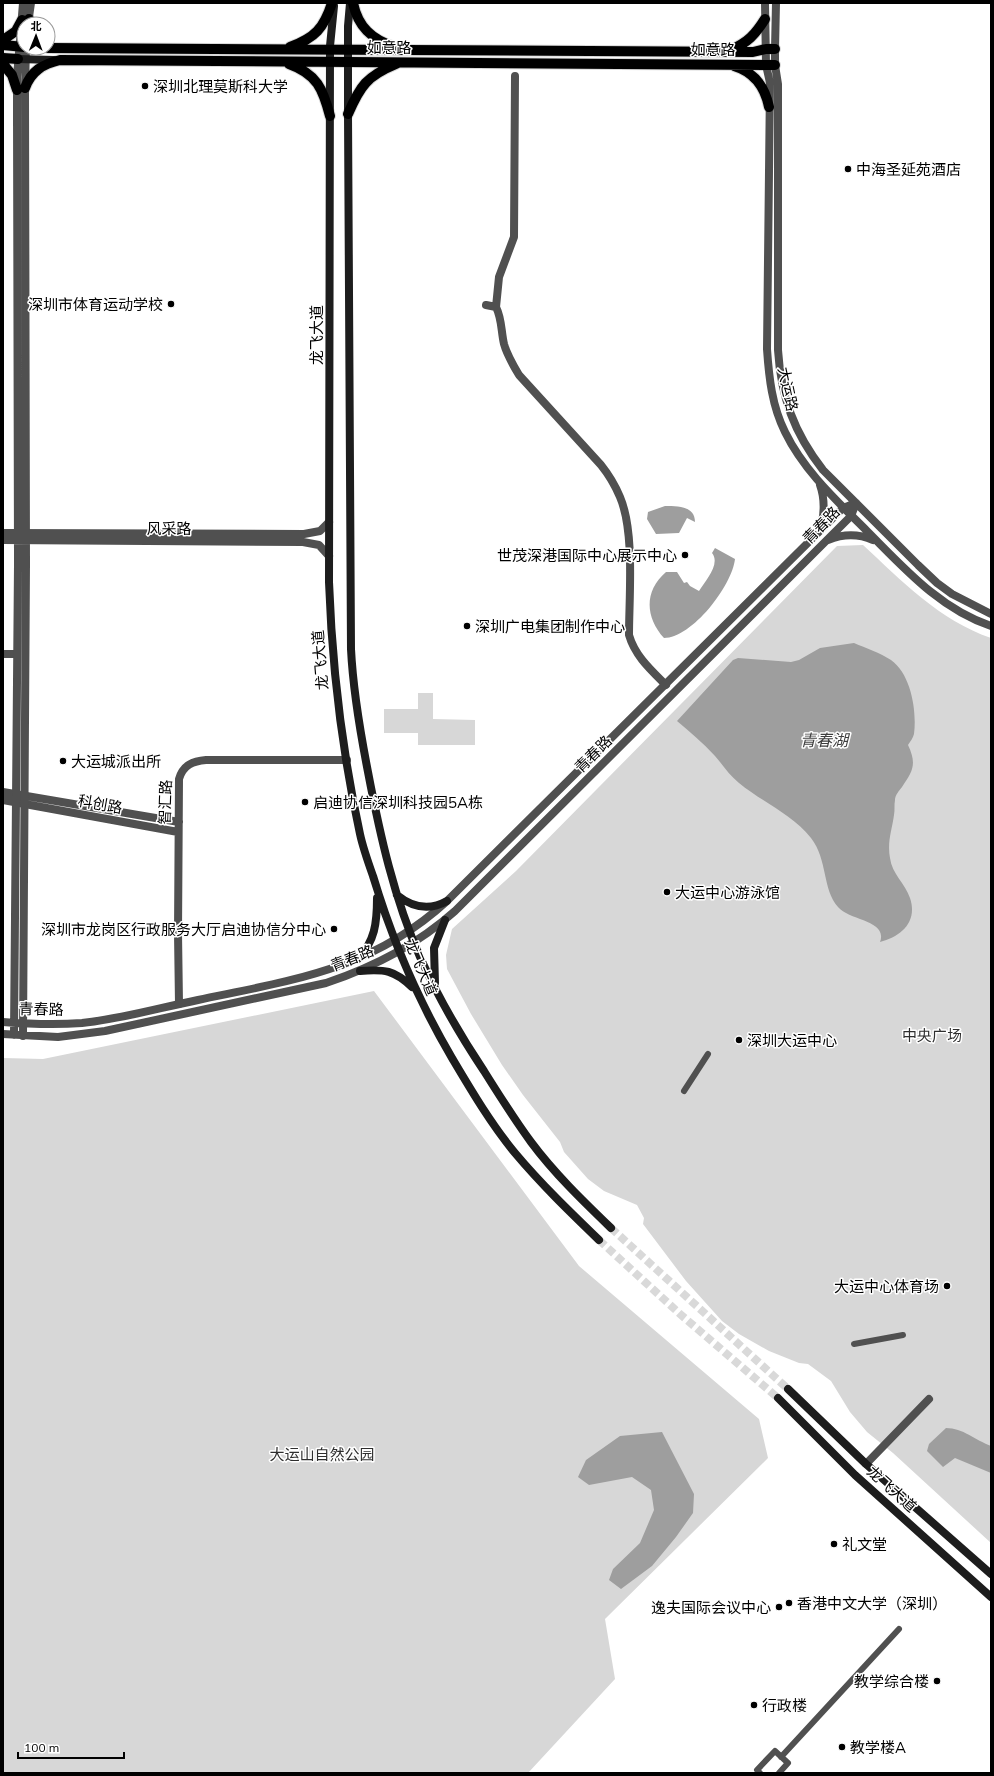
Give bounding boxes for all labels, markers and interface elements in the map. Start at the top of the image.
north arrow [16,16,56,56]
text: 北 [31,19,42,33]
street label: 如意路 [366,38,412,57]
street label: 如意路 [690,40,736,59]
place label: 深圳北理莫斯科大学 [153,77,288,96]
marker: 深圳北理莫斯科大学 [140,81,150,91]
place label: 中海圣延苑酒店 [856,160,961,179]
marker: 中海圣延苑酒店 [843,164,853,174]
place label: 深圳市体育运动学校 [28,295,163,314]
marker: 深圳市体育运动学校 [166,299,176,309]
street label: 龙飞大道 [307,305,326,365]
street label: 大运路 [774,365,802,413]
street label: 青春路 [799,502,843,548]
street label: 风采路 [146,519,192,538]
place label: 世茂深港国际中心展示中心 [497,546,677,565]
marker: 世茂深港国际中心展示中心 [680,550,690,560]
place label: 深圳广电集团制作中心 [475,617,625,636]
marker: 深圳广电集团制作中心 [462,621,472,631]
street label: 龙飞大道 [308,629,332,691]
water label: 青春湖 [800,730,851,750]
street label: 青春路 [570,731,616,777]
place label: 大运城派出所 [71,752,161,771]
marker: 大运城派出所 [58,756,68,766]
street label: 智汇路 [155,779,175,825]
street label: 科创路 [76,791,124,817]
place label: 启迪协信深圳科技园5A栋 [313,793,483,812]
marker: 启迪协信深圳科技园5A栋 [300,797,310,807]
place label: 大运中心游泳馆 [675,883,780,902]
marker: 大运中心游泳馆 [662,887,672,897]
place label: 深圳市龙岗区行政服务大厅启迪协信分中心 [41,920,326,939]
marker: 深圳市龙岗区行政服务大厅启迪协信分中心 [329,924,339,934]
street label: 龙飞大道 [401,936,441,998]
street label: 青春路 [328,941,376,975]
street label: 青春路 [18,999,64,1019]
park label: 中央广场 [902,1026,962,1045]
place label: 深圳大运中心 [747,1031,837,1050]
marker: 深圳大运中心 [734,1035,744,1045]
place label: 大运中心体育场 [834,1277,939,1296]
marker: 大运中心体育场 [942,1281,952,1291]
park label: 大运山自然公园 [269,1445,375,1464]
street label: 龙飞大道 [863,1462,921,1516]
place label: 礼文堂 [842,1535,887,1554]
marker: 礼文堂 [829,1539,839,1549]
place label: 香港中文大学（深圳） [797,1594,947,1613]
place label: 逸夫国际会议中心 [651,1598,771,1617]
marker: 香港中文大学（深圳） [784,1598,794,1608]
marker: 逸夫国际会议中心 [774,1602,784,1612]
place label: 教学综合楼 [854,1672,929,1691]
marker: 教学综合楼 [932,1676,942,1686]
place label: 行政楼 [762,1696,807,1715]
marker: 行政楼 [749,1700,759,1710]
scale bar [18,1734,124,1760]
place label: 教学楼A [850,1738,906,1757]
text: 100 m [24,1740,59,1755]
marker: 教学楼A [837,1742,847,1752]

